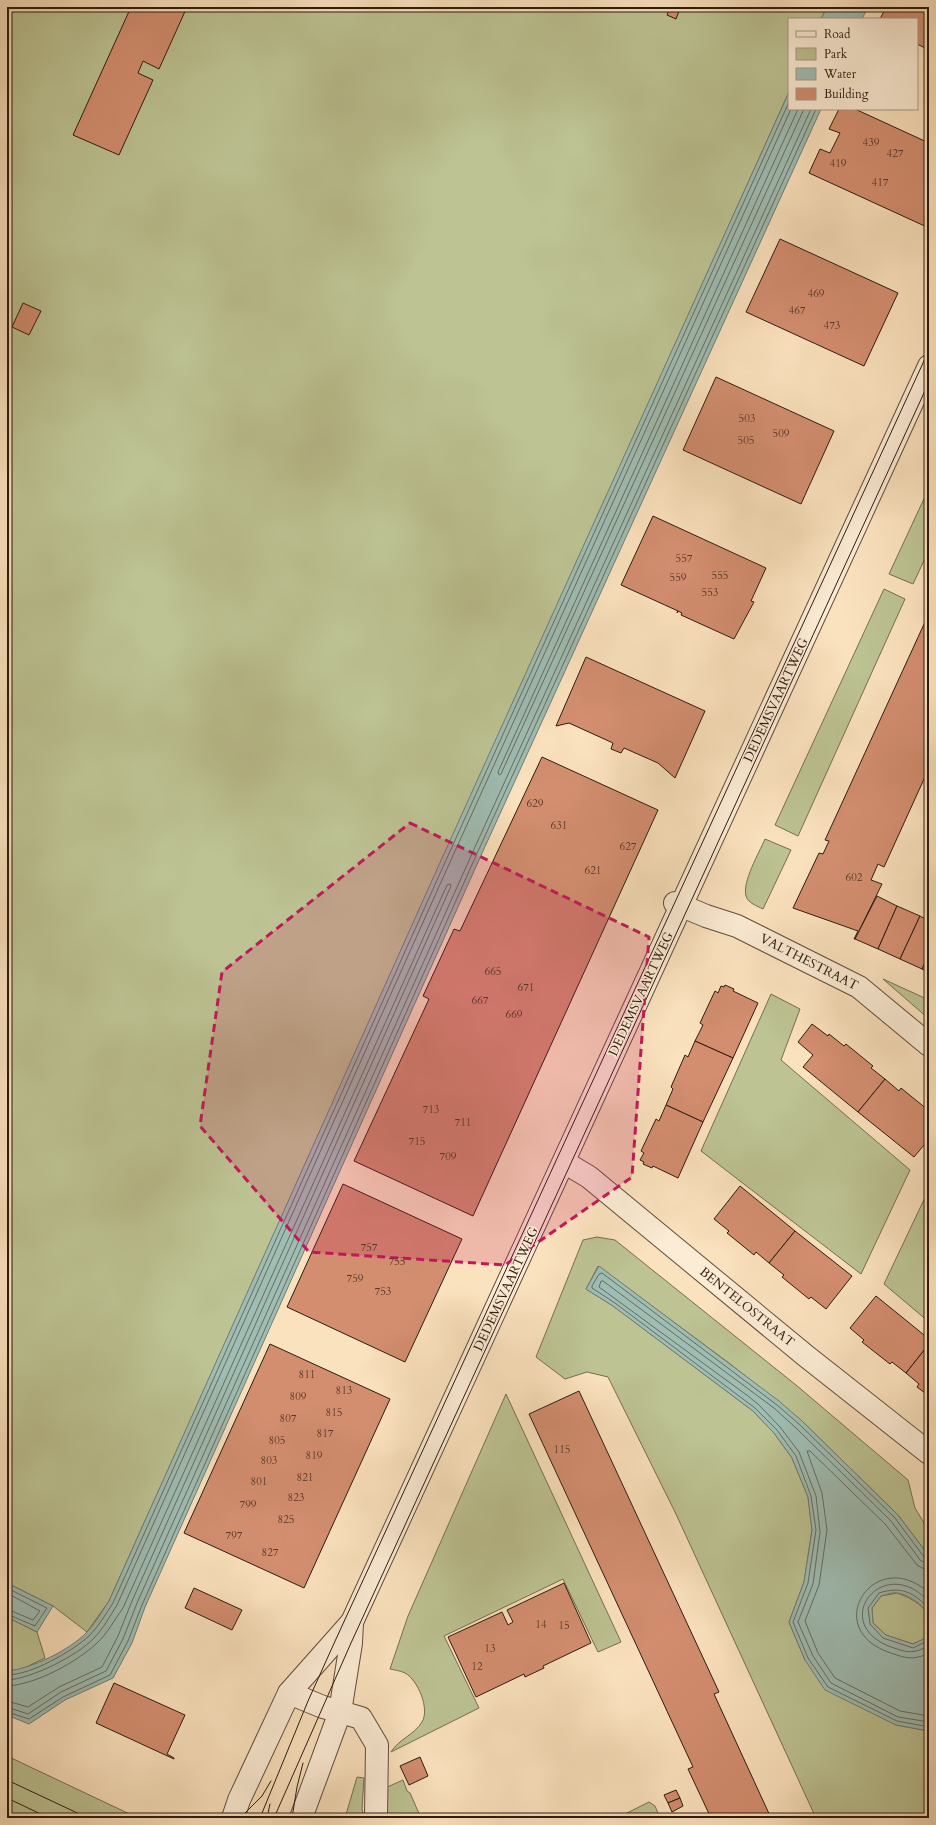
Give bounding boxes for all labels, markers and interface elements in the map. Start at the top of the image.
legend [788,18,918,110]
text: Road [824,26,851,42]
text: Park [824,46,848,62]
text: Water [823,66,857,82]
text: Building [824,86,869,102]
house number: 439 [863,135,880,150]
house number: 427 [887,146,904,161]
house number: 419 [830,156,847,171]
house number: 417 [872,175,889,190]
house number: 469 [808,286,825,301]
house number: 467 [789,303,806,318]
house number: 473 [824,318,841,333]
house number: 503 [739,411,756,426]
house number: 509 [773,426,790,441]
house number: 505 [738,433,754,448]
house number: 557 [676,551,693,566]
house number: 555 [712,568,728,583]
house number: 559 [670,570,687,585]
house number: 553 [702,585,719,600]
street label: DEDEMSVAARTWEG [739,635,813,765]
house number: 629 [527,796,544,811]
house number: 631 [551,818,567,833]
house number: 627 [620,839,637,854]
house number: 621 [585,863,601,878]
house number: 602 [846,870,863,885]
street label: DEDEMSVAARTWEG [604,929,678,1059]
street label: VALTHESTRAAT [757,929,862,995]
house number: 665 [485,964,501,979]
house number: 671 [518,980,534,995]
house number: 667 [472,993,489,1008]
house number: 669 [506,1007,523,1022]
house number: 713 [423,1102,440,1117]
house number: 711 [455,1115,471,1130]
house number: 715 [409,1134,425,1149]
house number: 709 [440,1149,457,1164]
street label: DEDEMSVAARTWEG [469,1224,543,1354]
house number: 757 [361,1240,378,1255]
house number: 755 [389,1254,405,1269]
street label: BENTELOSTRAAT [696,1263,799,1351]
house number: 759 [347,1271,364,1286]
house number: 753 [375,1284,392,1299]
house number: 811 [299,1367,315,1382]
house number: 813 [336,1383,353,1398]
house number: 809 [290,1389,307,1404]
house number: 815 [326,1405,342,1420]
house number: 807 [280,1411,297,1426]
house number: 817 [317,1426,334,1441]
house number: 805 [269,1433,285,1448]
house number: 115 [554,1442,570,1457]
house number: 819 [306,1448,323,1463]
house number: 803 [261,1453,278,1468]
house number: 821 [297,1470,313,1485]
house number: 801 [251,1474,267,1489]
house number: 823 [288,1490,305,1505]
house number: 799 [240,1497,257,1512]
house number: 825 [278,1512,294,1527]
house number: 797 [226,1528,243,1543]
house number: 827 [262,1545,279,1560]
house number: 14 [535,1617,547,1632]
house number: 15 [558,1618,570,1633]
house number: 13 [484,1641,496,1656]
house number: 12 [471,1659,483,1674]

